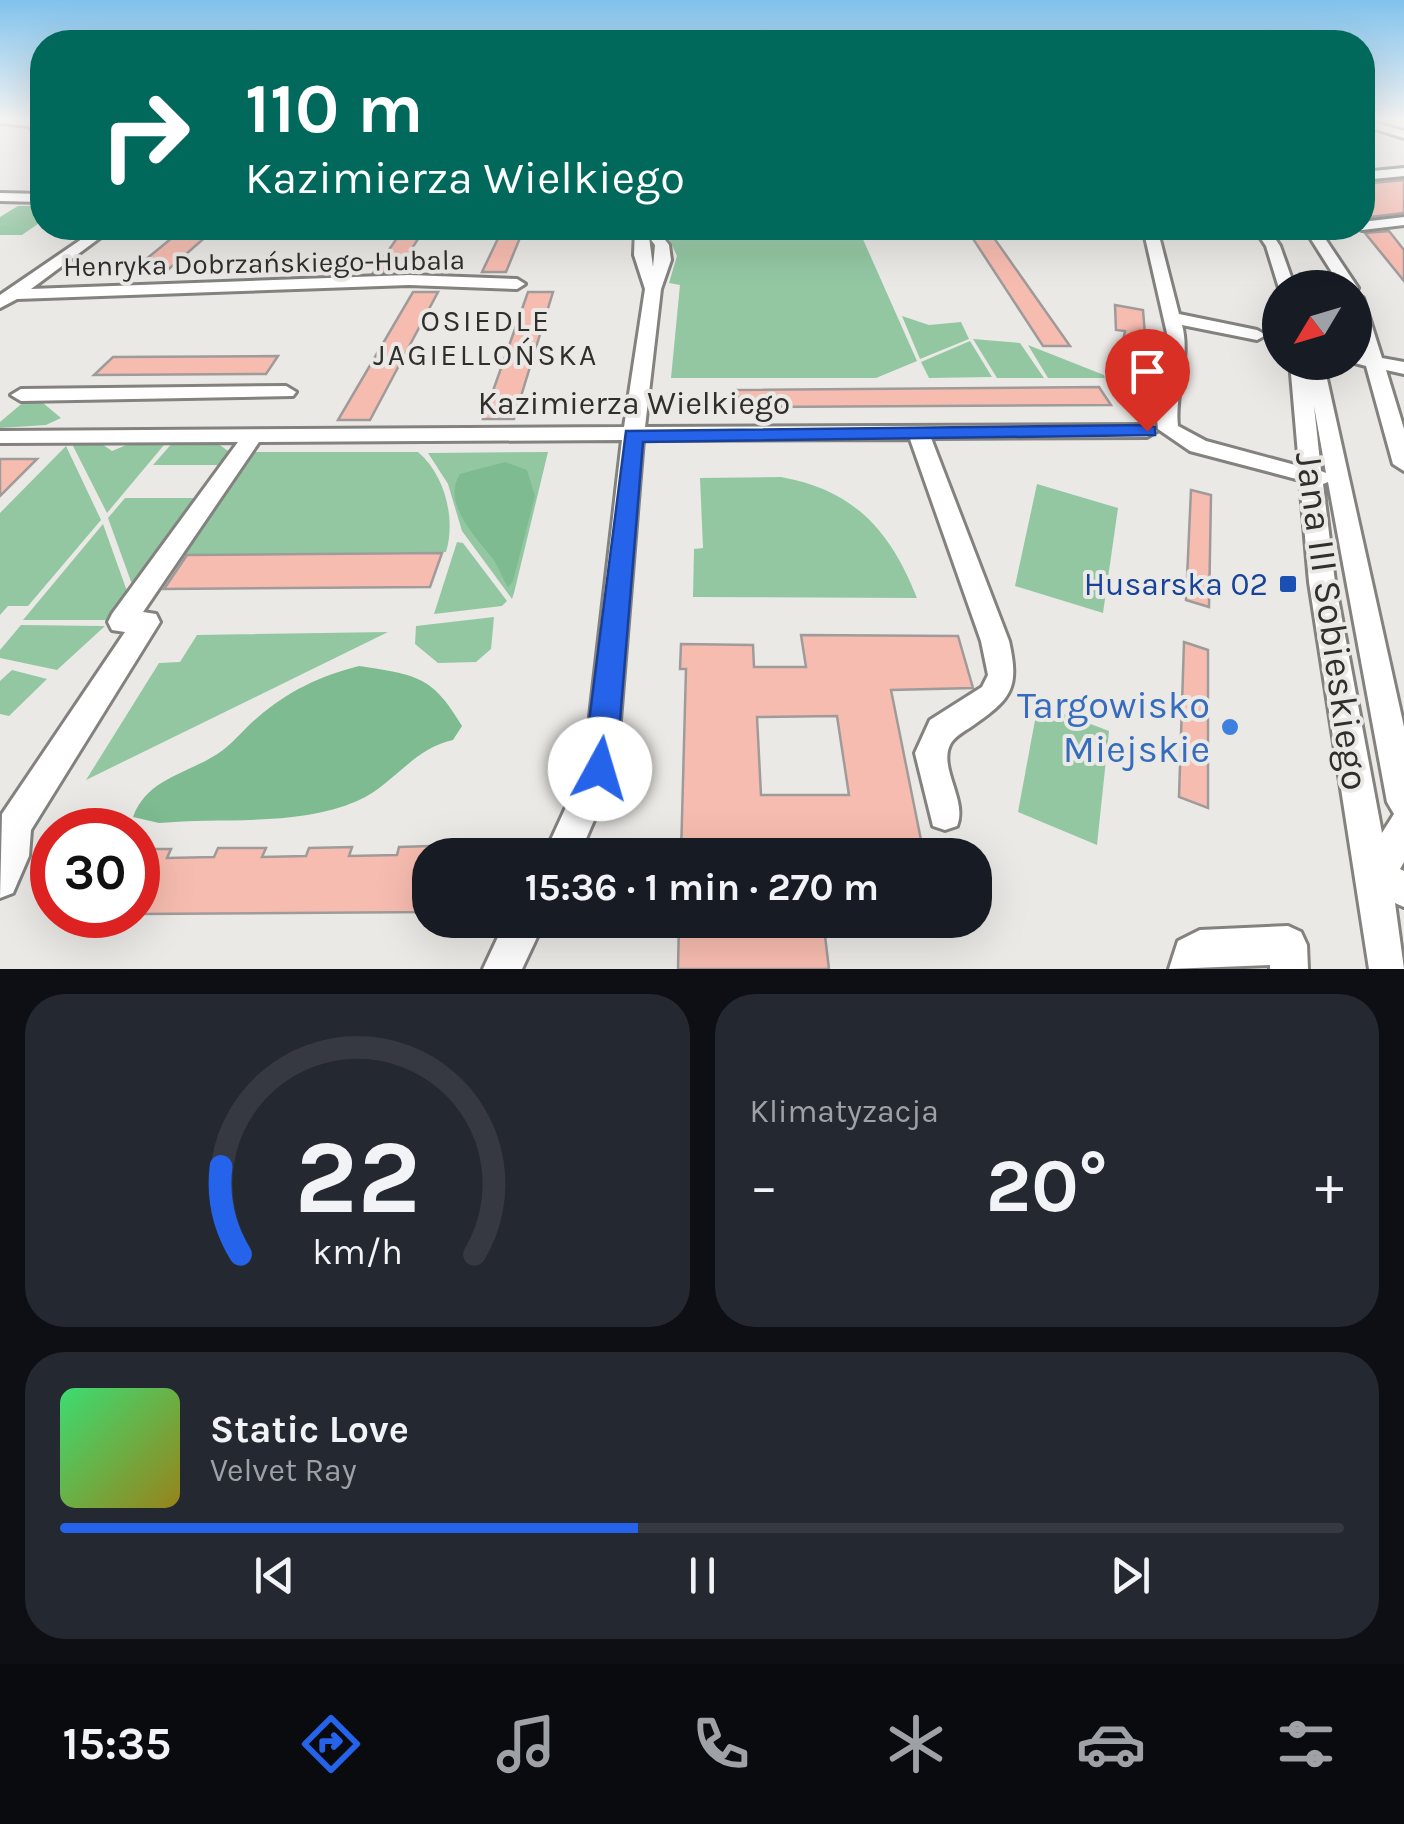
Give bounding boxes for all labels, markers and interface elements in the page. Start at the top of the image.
text: 110 m [245,68,423,150]
icon: right [80,70,210,200]
text: Kazimierza Wielkiego [245,152,685,204]
street label: Henryka Dobrzańskiego-Hubala [63,243,465,283]
north arrow [1262,270,1372,380]
map controls [1262,270,1372,380]
district label: OSIEDLE JAGIELLOŃSKA [373,303,599,373]
pin [1105,329,1190,432]
icon: arrive [1120,344,1175,399]
street label: Kazimierza Wielkiego [478,385,790,422]
street label: Jana III Sobieskiego [1286,449,1378,793]
place label: Husarska 02 [1084,566,1268,603]
marker: Husarska 02 [1277,573,1299,595]
place label: Targowisko Miejskie [1017,683,1210,772]
marker: Targowisko Miejskie [1219,716,1241,738]
position arrow [548,717,652,821]
speed limit sign: 30 [30,808,160,938]
text: 15:36 · 1 min · 270 m [525,865,879,910]
text: Klimatyzacja [750,1093,939,1130]
text: 22 [294,1117,420,1238]
text: 20° [986,1142,1108,1230]
text: − [750,1154,778,1218]
text: + [1315,1154,1344,1218]
text: km/h [312,1231,403,1273]
text: Static Love [210,1407,409,1452]
text: Velvet Ray [210,1452,357,1489]
icon: previous [247,1548,302,1603]
icon: pause [675,1548,730,1603]
icon: next [1103,1548,1158,1603]
icon: directions [296,1709,366,1779]
icon: music [491,1709,561,1779]
icon: phone [686,1709,756,1779]
icon: climate [881,1709,951,1779]
icon: car [1076,1709,1146,1779]
icon: filters [1271,1709,1341,1779]
text: 15:35 [63,1718,171,1770]

